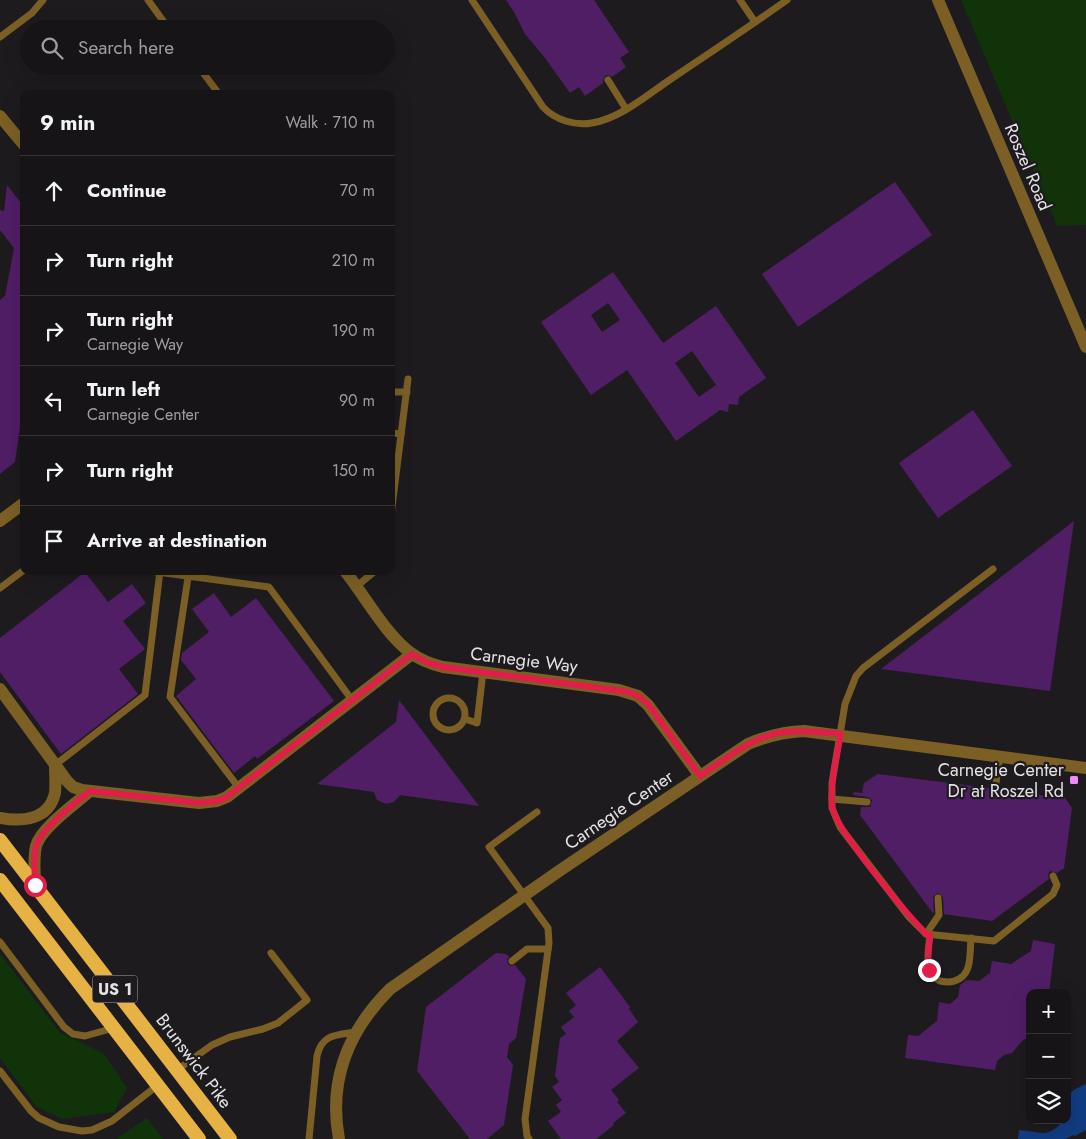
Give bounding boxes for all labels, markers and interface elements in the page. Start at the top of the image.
search box [20,20,395,75]
icon: search [38,34,66,62]
text: Search here [78,34,174,61]
text: 9 min [40,108,95,138]
text: Walk · 710 m [285,111,375,134]
street label: Roszel Road [998,119,1058,215]
icon: ahead [40,177,68,205]
text: Continue [87,177,166,204]
text: 70 m [340,179,375,202]
icon: right [40,247,68,275]
text: Turn right [87,247,173,274]
text: 210 m [332,249,375,272]
text: Turn right [87,306,173,333]
icon: right [40,317,68,345]
text: 190 m [332,319,375,342]
text: Carnegie Way [87,333,183,356]
text: Turn left [87,376,160,403]
icon: left [40,387,68,415]
text: 90 m [339,389,375,412]
text: Carnegie Center [87,403,199,426]
icon: right [40,457,68,485]
text: Turn right [87,457,173,484]
text: 150 m [332,459,375,482]
icon: arrive [40,527,68,555]
text: Arrive at destination [87,527,267,554]
street label: Carnegie Way [469,641,579,679]
place label: Carnegie Center Dr at Roszel Rd [938,757,1065,804]
street label: Carnegie Center [559,763,679,856]
marker: Carnegie Center Dr at Roszel Rd [1068,774,1080,786]
route start [24,874,47,897]
route end [918,959,941,982]
road number: US 1 [92,976,138,1002]
map controls [1026,989,1071,1124]
button: + [1026,989,1071,1034]
street label: Brunswick Pike [150,1008,238,1114]
button: − [1026,1034,1071,1079]
button: layers [1026,1079,1071,1124]

